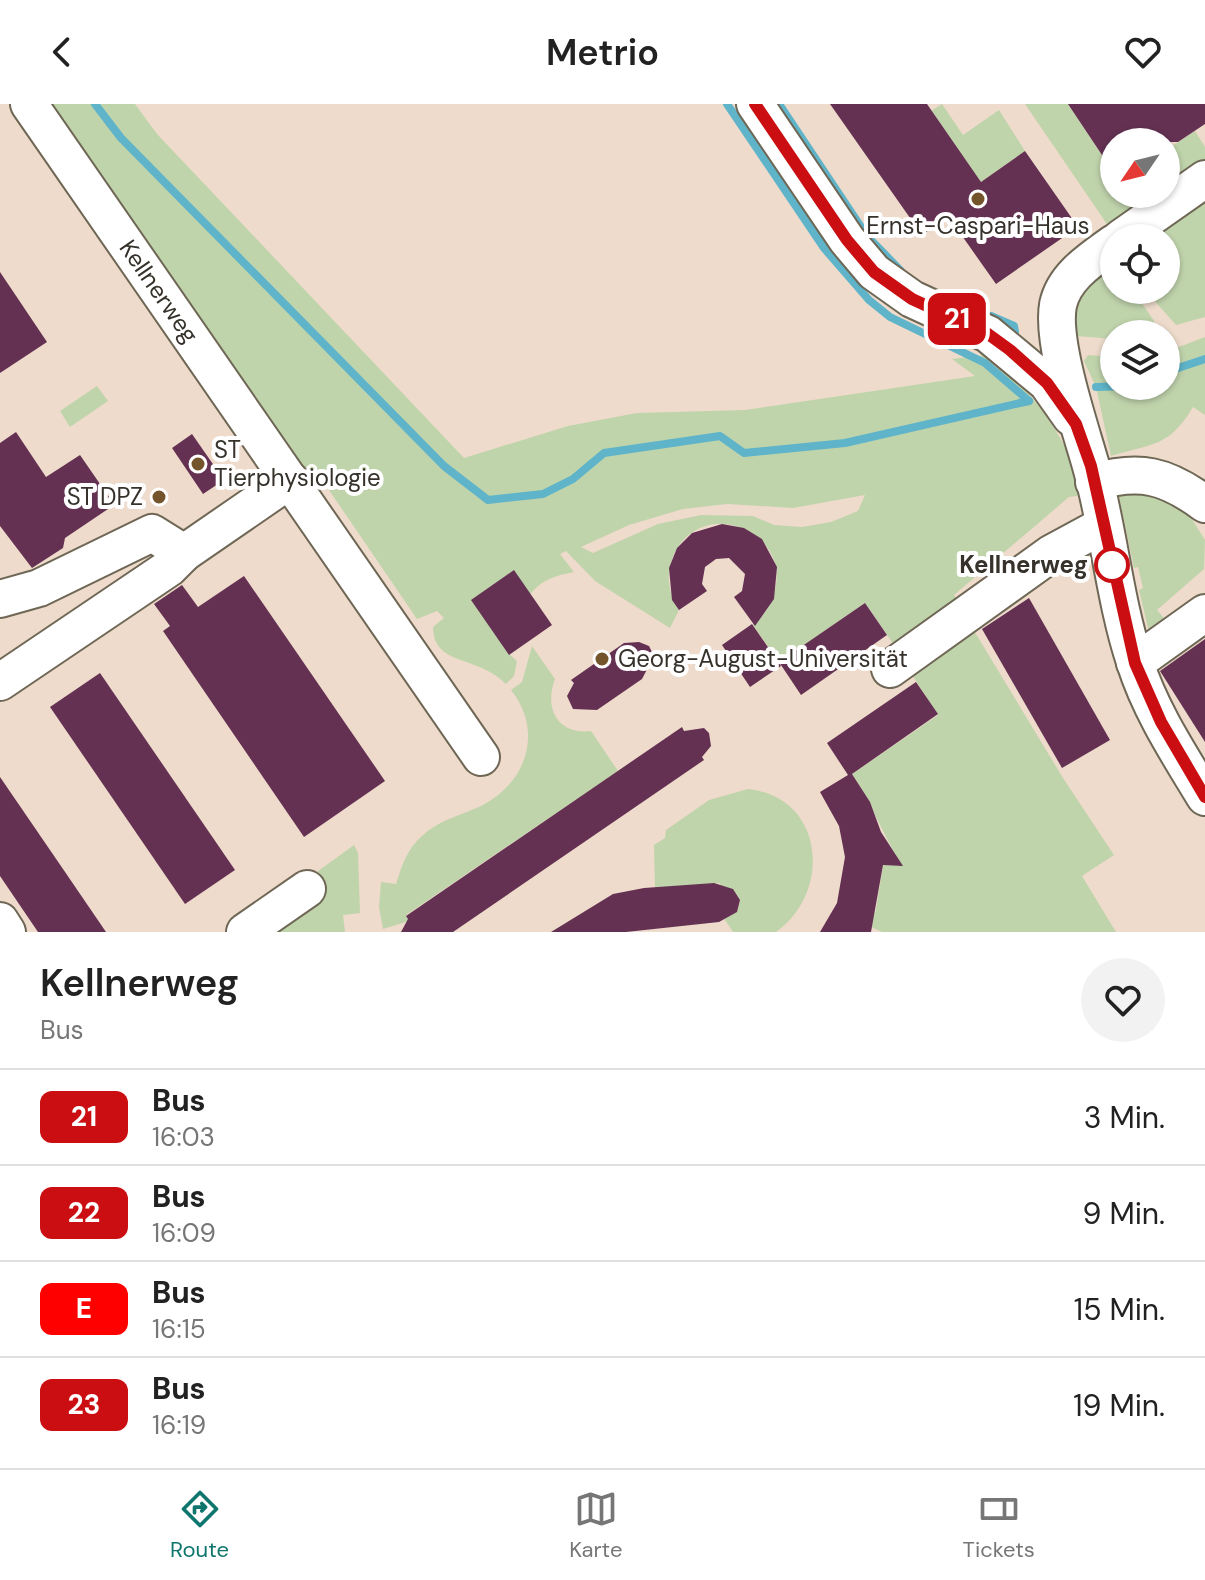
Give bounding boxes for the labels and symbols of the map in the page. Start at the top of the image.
north arrow [1100,128,1180,208]
marker: Ernst-Caspari-Haus [969,190,987,208]
place label: Ernst-Caspari-Haus [866,210,1090,241]
street label: Kellnerweg [113,234,206,349]
line badge: 21 [921,293,993,345]
place label: ST Tierphysiologie [214,434,381,493]
marker: ST Tierphysiologie [189,455,207,473]
place label: ST DPZ [67,481,143,512]
marker: ST DPZ [150,488,168,506]
marker: Kellnerweg [1095,548,1129,582]
place label: Kellnerweg [959,549,1088,580]
place label: Georg-August-Universität [618,643,908,674]
marker: Georg-August-Universität [593,650,611,668]

